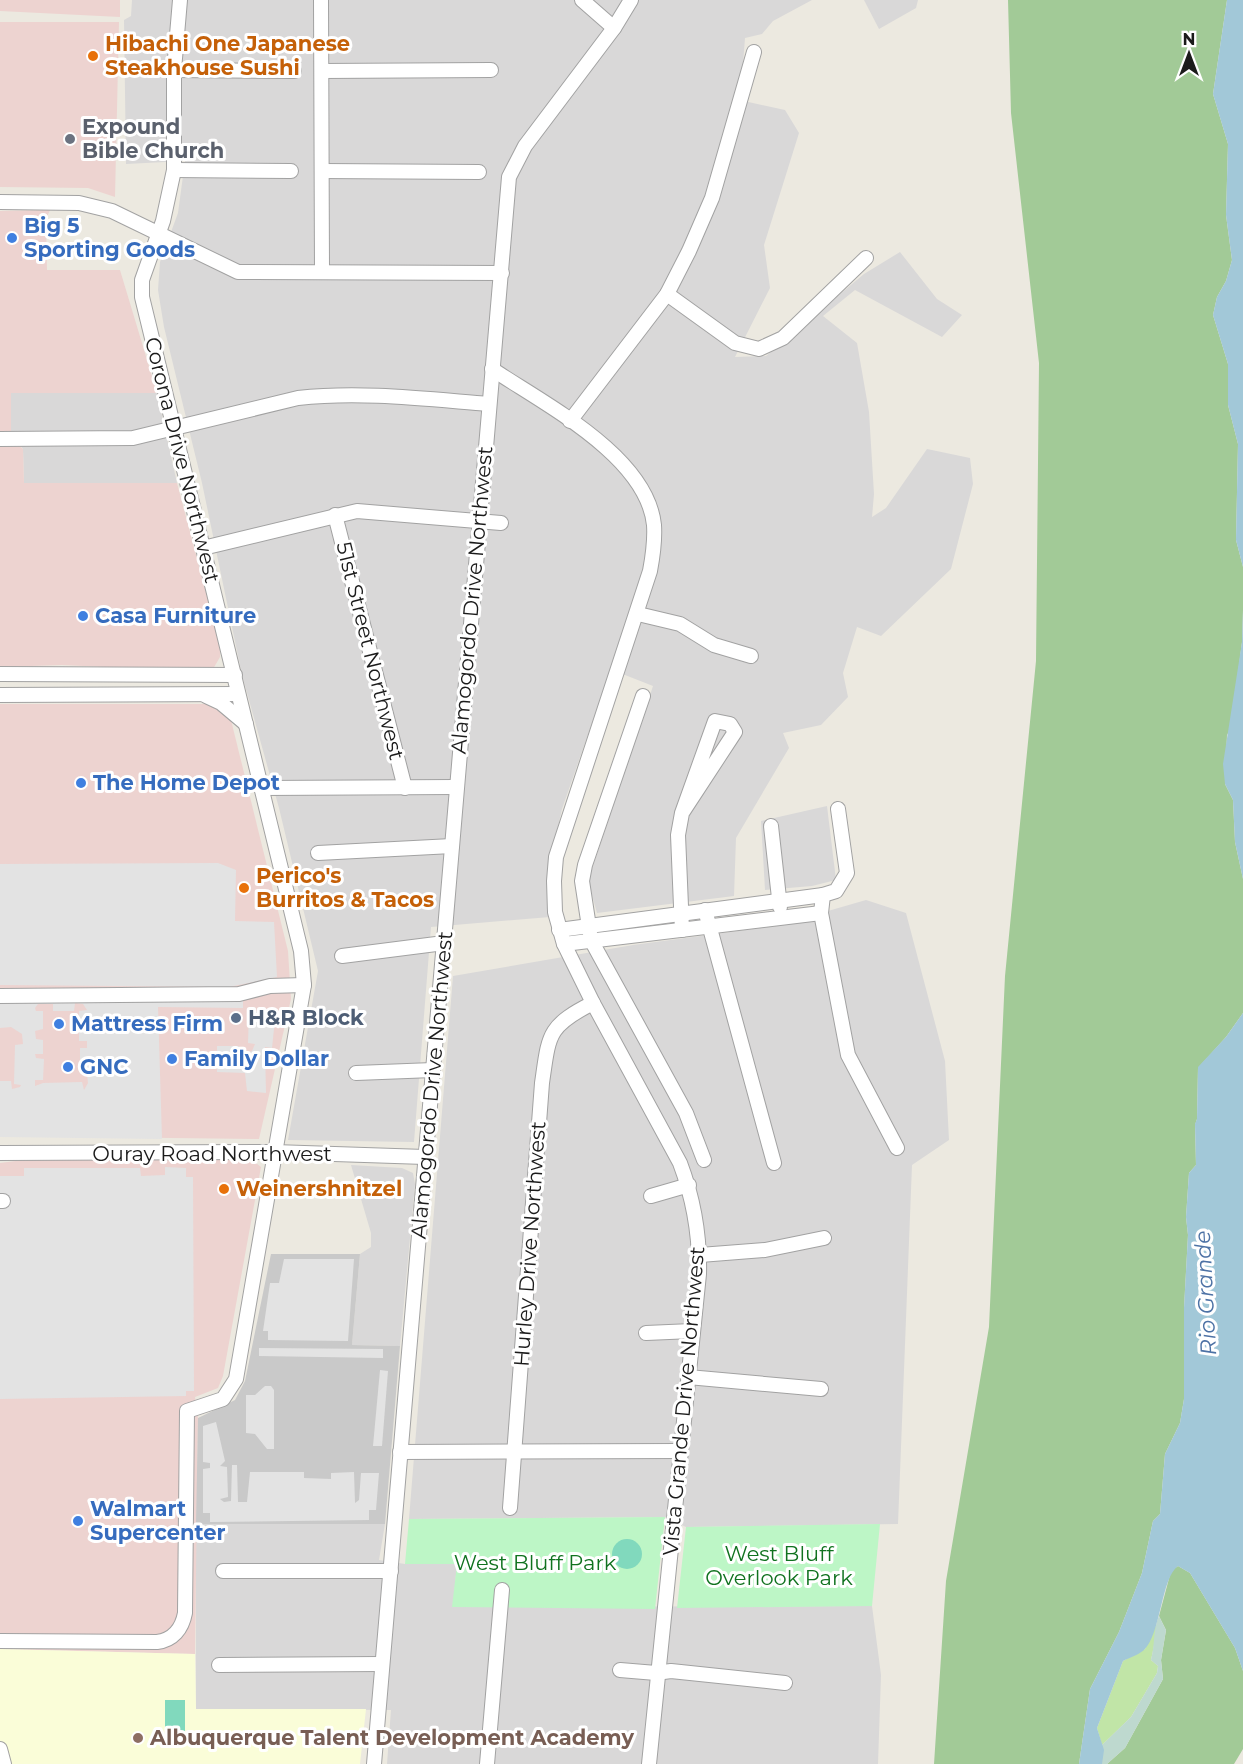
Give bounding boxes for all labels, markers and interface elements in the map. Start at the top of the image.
north arrow [1159,24,1219,84]
text: N [1183,30,1195,49]
place label: Hibachi One Japanese Steakhouse Sushi [105,31,350,80]
marker: Hibachi One Japanese Steakhouse Sushi [86,49,100,63]
place label: Expound Bible Church [82,114,224,163]
marker: Expound Bible Church [63,132,77,146]
place label: Big 5 Sporting Goods [24,213,195,262]
marker: Big 5 Sporting Goods [5,231,19,245]
street label: Corona Drive Northwest [140,334,225,585]
street label: Alamogordo Drive Northwest [446,445,497,755]
street label: 51st Street Northwest [331,539,410,762]
place label: Casa Furniture [95,603,256,628]
marker: Casa Furniture [76,609,90,623]
place label: The Home Depot [93,770,280,795]
marker: The Home Depot [74,776,88,790]
place label: Perico's Burritos & Tacos [256,863,434,912]
marker: Perico's Burritos & Tacos [237,881,251,895]
street label: Alamogordo Drive Northwest [406,930,457,1240]
place label: H&R Block [248,1005,364,1030]
place label: Mattress Firm [71,1011,223,1036]
marker: H&R Block [229,1011,243,1025]
marker: Mattress Firm [52,1017,66,1031]
place label: Family Dollar [184,1046,329,1071]
marker: Family Dollar [165,1052,179,1066]
place label: GNC [80,1054,128,1079]
marker: GNC [61,1060,75,1074]
street label: Hurley Drive Northwest [508,1120,551,1368]
street label: Ouray Road Northwest [92,1141,332,1166]
place label: Weinershnitzel [236,1176,402,1201]
marker: Weinershnitzel [217,1182,231,1196]
water label: Rio Grande [1189,1230,1222,1356]
street label: Vista Grande Drive Northwest [658,1245,709,1557]
place label: Walmart Supercenter [90,1496,226,1545]
marker: Walmart Supercenter [71,1514,85,1528]
park label: West Bluff Overlook Park [705,1541,853,1590]
park label: West Bluff Park [454,1550,617,1575]
place label: Albuquerque Talent Development Academy [149,1725,634,1750]
marker: Albuquerque Talent Development Academy [131,1731,145,1745]

